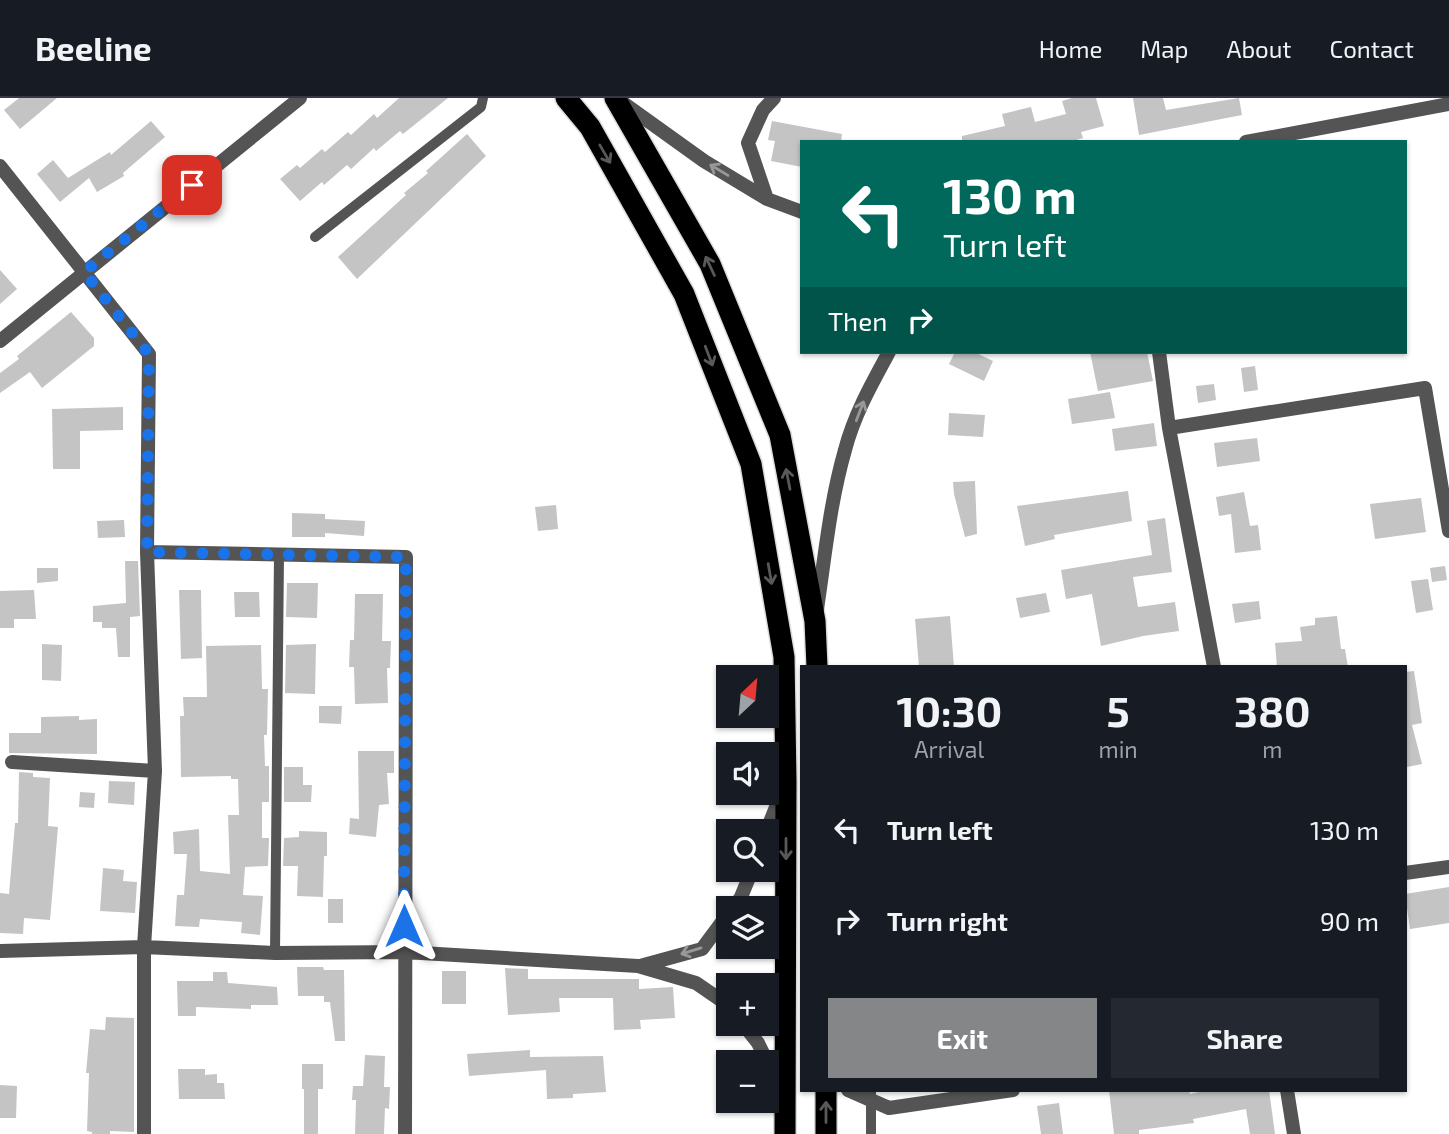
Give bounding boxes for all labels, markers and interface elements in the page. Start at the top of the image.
text: Beeline [35,28,152,68]
text: Home [1039,34,1102,63]
text: Map [1140,34,1188,63]
text: About [1226,34,1292,63]
text: Contact [1330,34,1414,63]
one-way arrow [599,143,612,164]
pin [162,155,222,215]
one-way arrow [710,163,730,177]
text: 130 m [943,165,1077,224]
icon: arrive [173,166,211,204]
icon: left [828,168,919,259]
text: Turn left [943,225,1067,263]
one-way arrow [703,256,717,277]
icon: right [901,301,939,339]
text: Then [828,305,887,336]
one-way arrow [703,344,716,366]
one-way arrow [854,401,867,422]
one-way arrow [781,468,794,491]
one-way arrow [763,562,777,585]
north arrow [716,665,779,728]
map controls [716,665,779,1113]
text: 10:30 [896,685,1002,735]
text: 5 [1107,685,1130,735]
text: 380 [1234,685,1311,735]
text: Arrival [914,735,984,763]
text: min [1099,735,1138,763]
text: m [1262,735,1282,763]
button: sound [716,742,779,805]
icon: left [828,811,866,849]
text: Turn left [887,814,993,845]
text: 130 m [1310,814,1379,845]
button: search [716,819,779,882]
one-way arrow [779,837,793,860]
position arrow [367,889,441,963]
button: layers [716,896,779,959]
icon: right [828,902,866,940]
text: Turn right [887,905,1008,936]
text: 90 m [1320,905,1379,936]
one-way arrow [680,946,702,959]
button: + [716,973,779,1036]
button: Exit [828,998,1097,1078]
button: Share [1111,998,1379,1078]
button: − [716,1050,779,1113]
one-way arrow [819,1101,833,1124]

